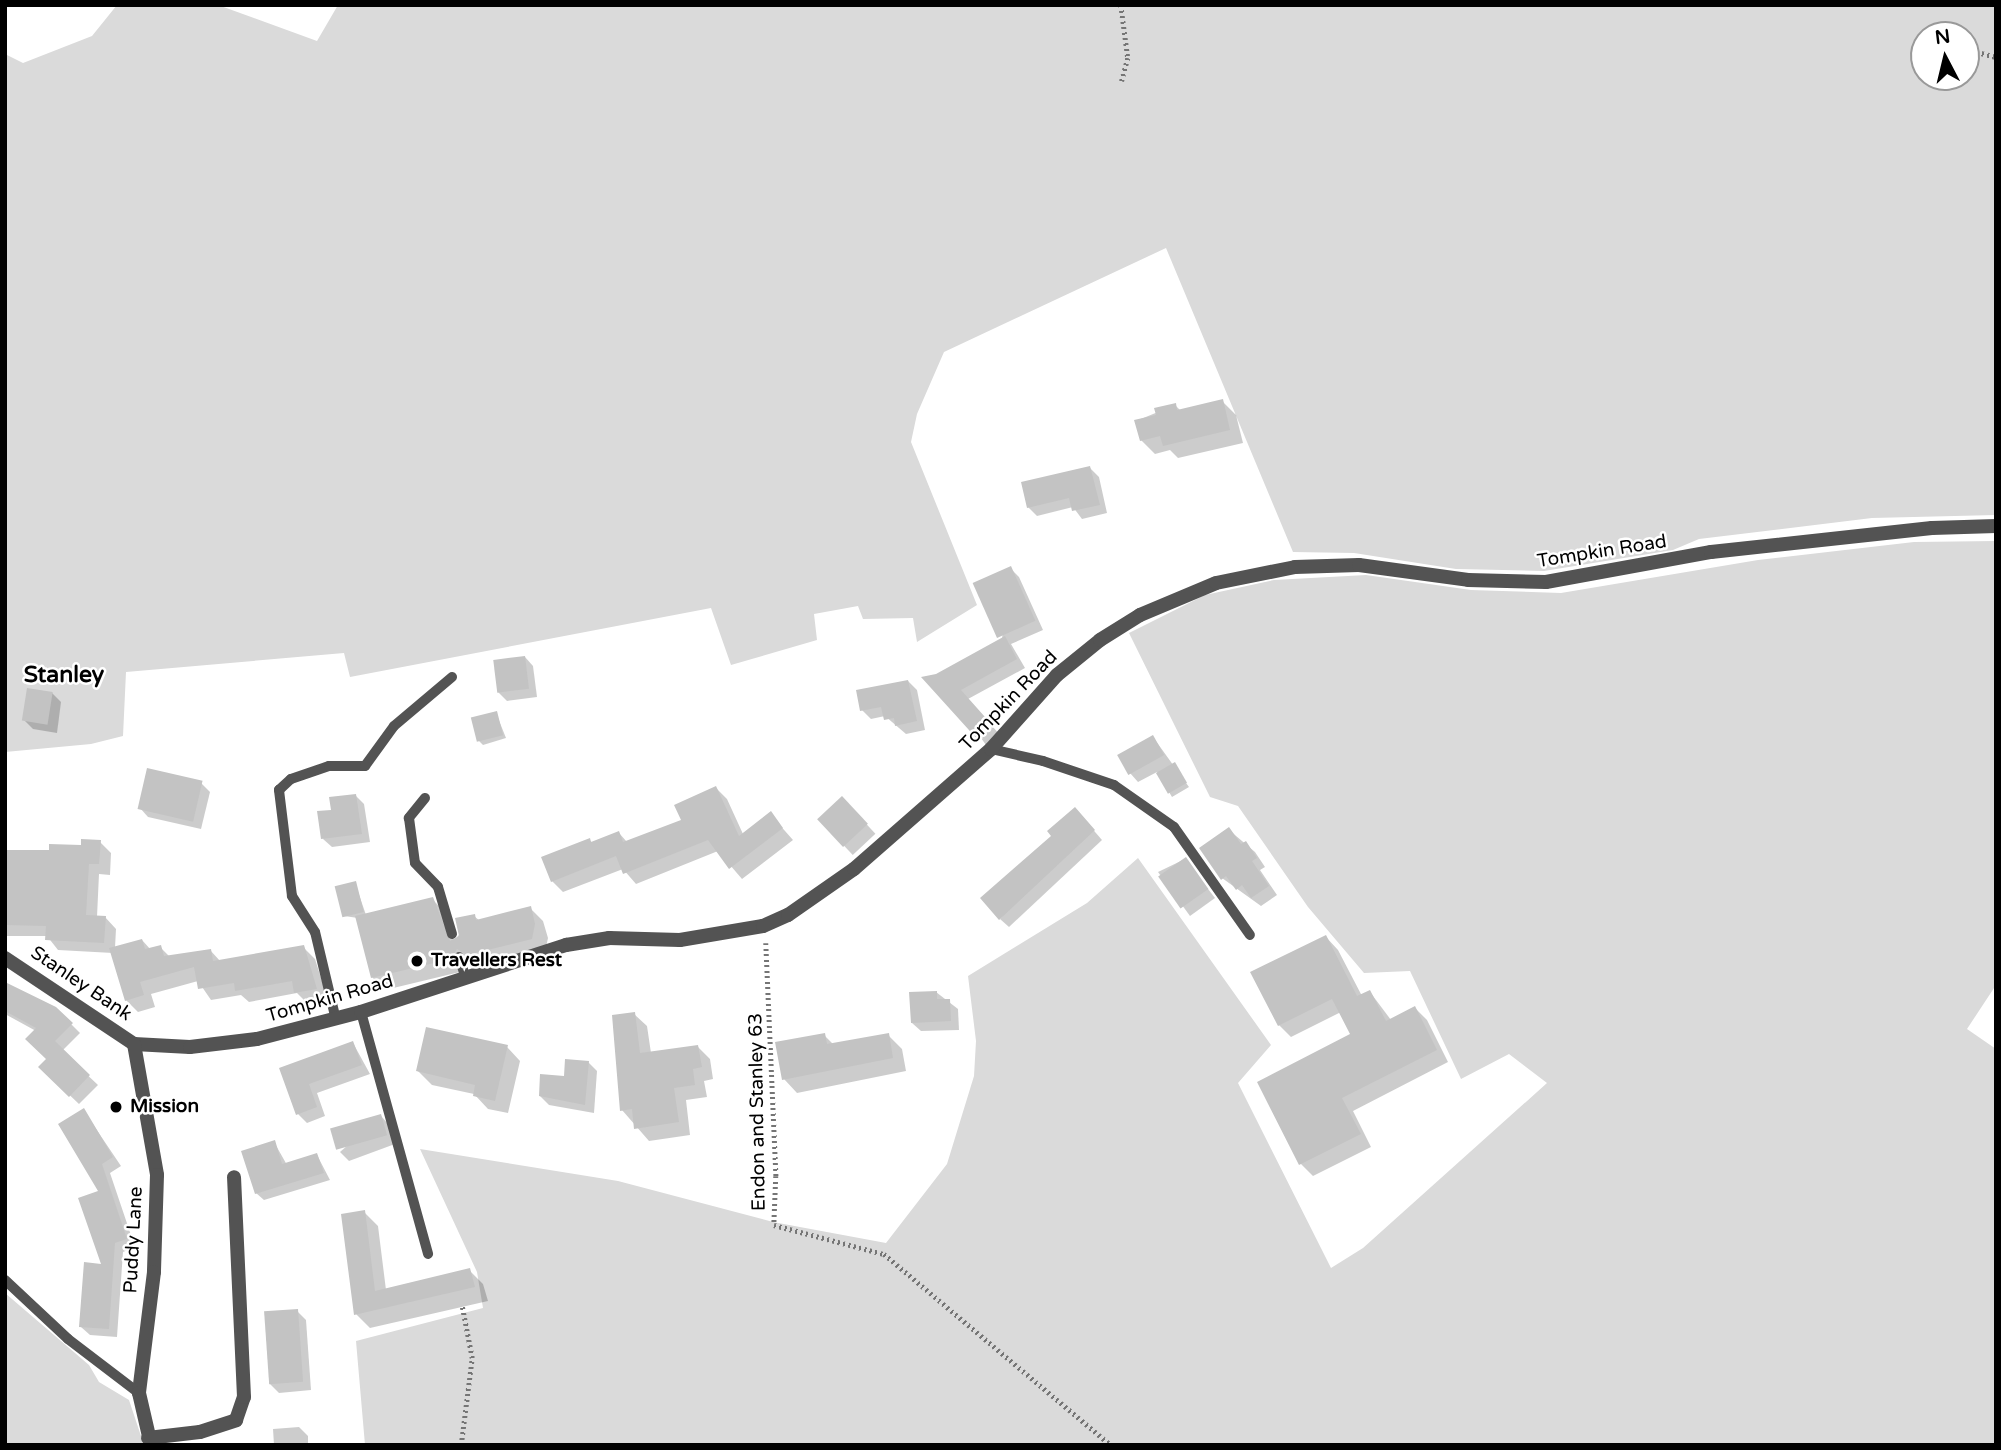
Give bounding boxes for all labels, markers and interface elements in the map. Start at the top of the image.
north arrow [1910,21,1980,91]
text: N [1934,25,1952,49]
street label: Tompkin Road [1536,531,1668,573]
street label: Tompkin Road [955,646,1063,756]
district label: Stanley [24,661,104,689]
street label: Stanley Bank [26,942,136,1026]
place label: Travellers Rest [431,950,562,972]
marker: Travellers Rest [409,953,425,969]
street label: Tompkin Road [264,970,396,1028]
street label: Endon and Stanley 63 [745,1013,771,1211]
place label: Mission [130,1096,199,1118]
marker: Mission [108,1099,124,1115]
street label: Puddy Lane [120,1186,148,1294]

